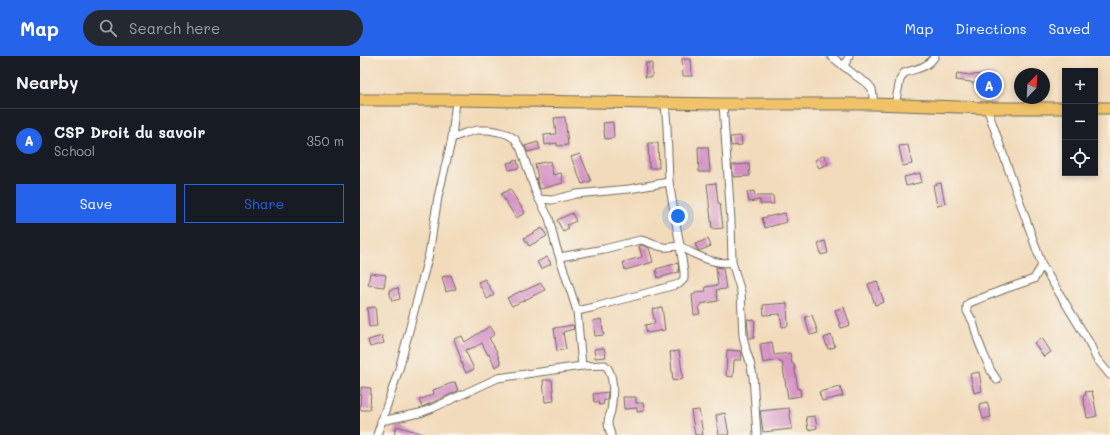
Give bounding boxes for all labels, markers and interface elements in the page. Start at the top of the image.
search box [83,10,363,46]
text: Map [20,16,59,41]
icon: search [97,17,119,39]
text: Search here [129,18,220,38]
text: Map [905,19,933,38]
text: Directions [955,19,1026,38]
text: Saved [1048,19,1090,38]
north arrow [1014,68,1050,104]
map controls [1062,68,1098,176]
button: + [1062,68,1098,104]
pin: A [976,70,1002,100]
text: Nearby [16,71,78,93]
button: − [1062,104,1098,140]
text: CSP Droit du savoir [54,122,205,142]
text: A [24,132,34,149]
text: 350 m [306,132,344,149]
button: locate [1062,140,1098,176]
text: School [54,142,95,159]
button: Save [16,184,176,223]
button: Share [184,184,344,223]
your location [668,206,688,226]

